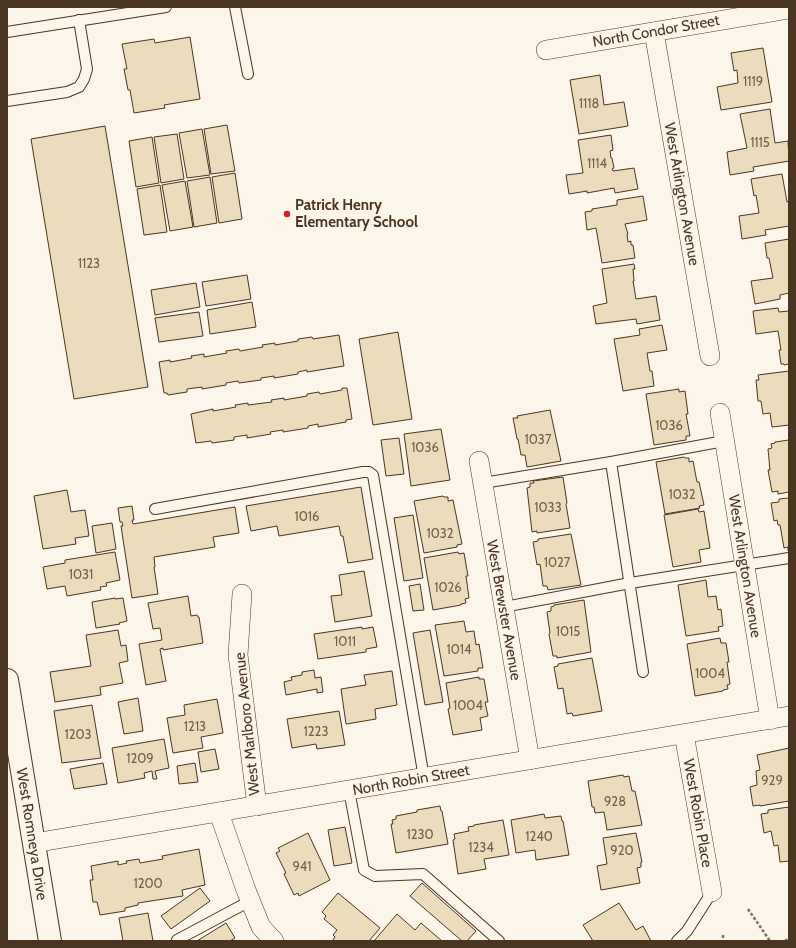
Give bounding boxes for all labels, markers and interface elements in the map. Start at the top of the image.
street label: North Condor Street [591,11,721,51]
house number: 1119 [743,73,763,89]
house number: 1118 [579,95,599,111]
street label: West Arlington Avenue [661,121,704,267]
house number: 1115 [750,134,770,150]
house number: 1114 [587,155,608,171]
place label: Patrick Henry Elementary School [295,196,418,231]
marker: Patrick Henry Elementary School [282,209,292,219]
house number: 1123 [78,255,100,271]
house number: 1036 [655,417,683,433]
house number: 1037 [525,431,552,447]
house number: 1036 [411,439,439,455]
house number: 1032 [668,486,696,502]
street label: West Arlington Avenue [725,493,765,639]
house number: 1033 [534,499,562,515]
house number: 1016 [295,508,319,524]
house number: 1032 [426,525,454,541]
street label: West Brewster Avenue [483,538,525,682]
house number: 1027 [544,554,571,570]
house number: 1031 [69,566,93,582]
house number: 1026 [434,579,462,595]
house number: 1015 [556,623,580,639]
house number: 1011 [334,633,356,649]
house number: 1014 [446,641,472,657]
street label: West Marlboro Avenue [231,651,263,796]
house number: 1004 [695,665,725,681]
house number: 1004 [453,697,483,713]
house number: 1213 [184,718,206,734]
house number: 1223 [304,723,328,739]
house number: 1203 [64,726,92,742]
house number: 1209 [126,750,154,766]
street label: West Robin Place [680,757,716,869]
street label: North Robin Street [351,761,471,799]
street label: West Romneya Drive [13,767,51,902]
house number: 929 [761,772,783,788]
house number: 928 [604,793,626,809]
house number: 1230 [406,826,434,842]
house number: 1240 [525,828,553,844]
house number: 1234 [468,839,494,855]
house number: 920 [610,842,634,858]
house number: 941 [292,858,312,874]
house number: 1200 [133,875,163,891]

